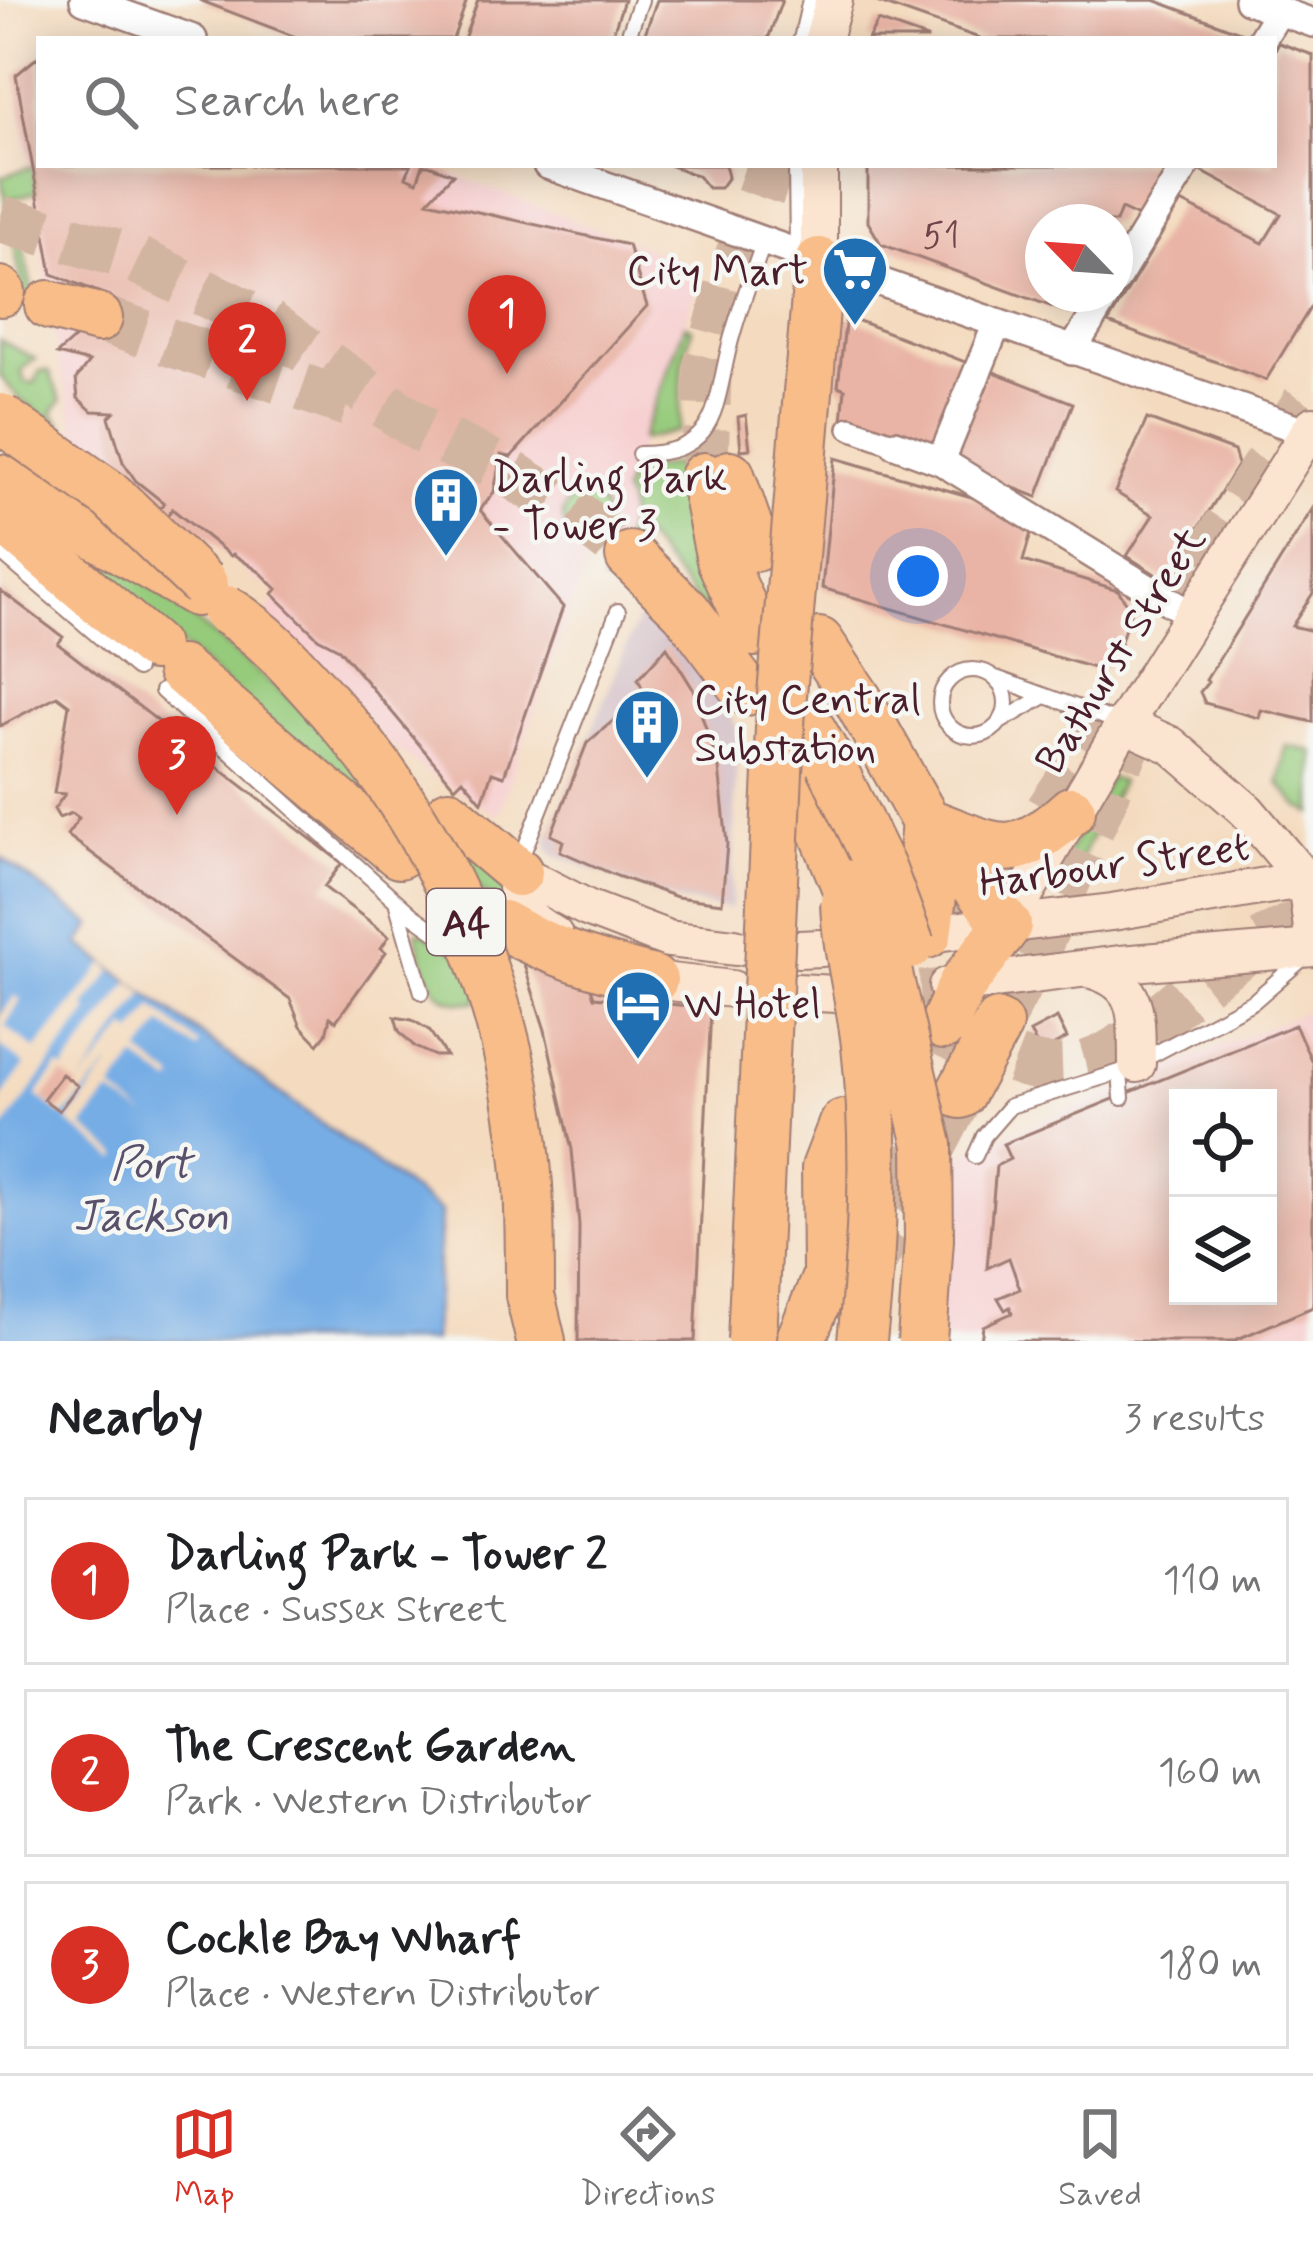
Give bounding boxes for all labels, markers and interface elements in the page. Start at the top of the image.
search box [36,36,1277,168]
icon: search [78,69,144,135]
text: Search here [174,73,401,132]
north arrow [1025,204,1133,312]
house number: 51 [922,214,960,261]
supermarket icon: City Mart [820,234,890,328]
place label: City Mart [627,245,808,300]
pin: 1 [468,275,546,374]
pin: 2 [208,302,286,401]
place label: Darling Park - Tower 3 [492,452,727,555]
building icon: Darling Park - Tower 3 [411,465,481,559]
street label: Bathurst Street [1024,517,1220,785]
your location [888,546,948,606]
place label: City Central Substation [694,674,921,777]
building icon: City Central Substation [612,687,682,781]
pin: 3 [138,716,216,815]
street label: Harbour Street [976,820,1253,913]
road number: A4 [427,889,505,955]
hotel icon: W Hotel [603,968,673,1062]
place label: W Hotel [684,979,821,1034]
map controls [1169,1089,1277,1305]
button: locate [1169,1089,1277,1197]
water label: Port Jackson [73,1136,229,1247]
button: layers [1169,1197,1277,1305]
text: Nearby [48,1386,203,1452]
text: 3 results [1124,1394,1265,1445]
text: Darling Park - Tower 2 [165,1526,607,1585]
text: 1 [81,1556,99,1607]
text: 110 m [1163,1556,1262,1607]
text: Place · Sussex Street [165,1585,507,1636]
text: The Crescent Garden [165,1718,575,1777]
text: 2 [80,1748,100,1799]
text: 160 m [1158,1748,1262,1799]
text: Park · Western Distributor [165,1777,592,1828]
text: Cockle Bay Wharf [165,1910,521,1969]
text: 3 [81,1940,99,1991]
text: 180 m [1158,1940,1262,1991]
text: Place · Western Distributor [165,1969,600,2020]
tab: Map [171,2101,237,2217]
tab: Directions [580,2101,716,2217]
tab: Saved [1058,2101,1142,2217]

